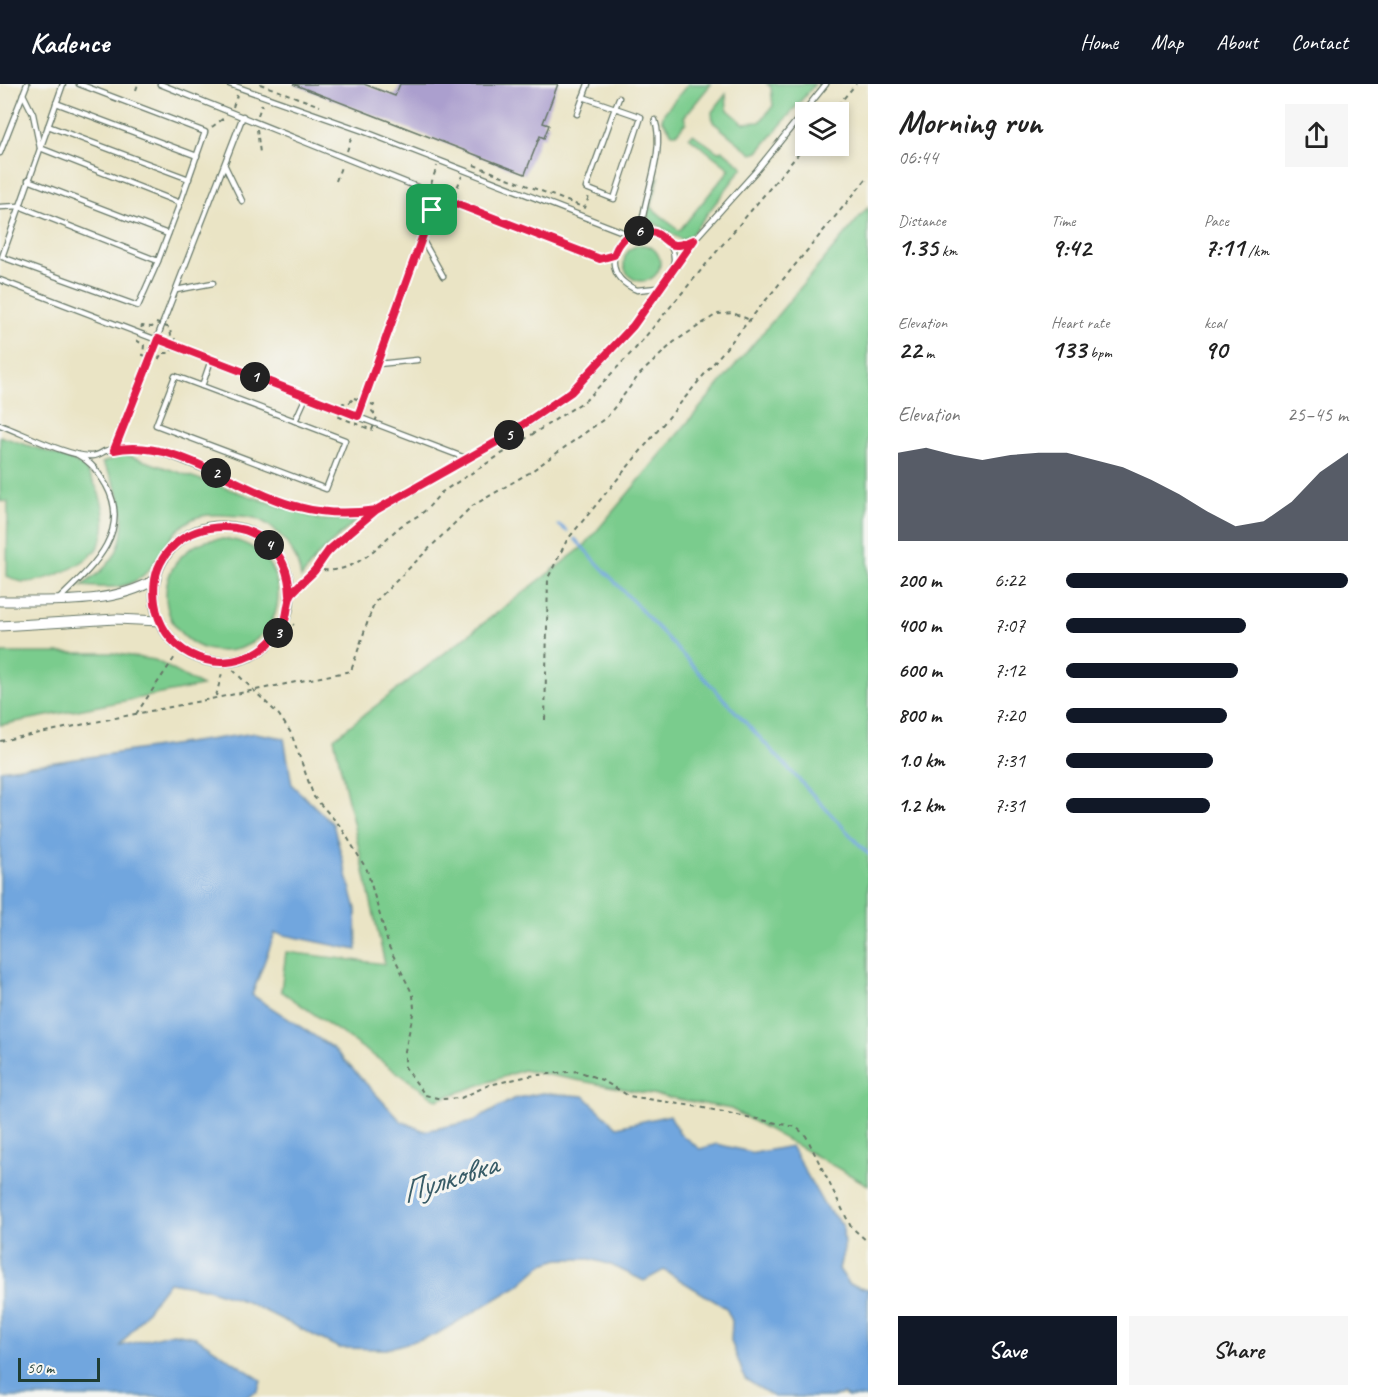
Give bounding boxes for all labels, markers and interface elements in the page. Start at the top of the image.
text: Kadence [30,25,109,60]
text: Home [1080,29,1118,55]
text: Map [1151,29,1183,55]
text: About [1216,29,1258,55]
text: Contact [1291,29,1348,55]
text: Morning run [898,101,1042,143]
map controls [795,102,849,156]
button: layers [795,102,849,156]
button: share [1285,104,1348,167]
text: 06:44 [898,145,938,170]
pin [406,184,457,235]
icon: arrive [415,193,448,226]
text: Distance [898,211,946,231]
text: Time [1051,211,1075,231]
text: Pace [1204,211,1229,231]
pin: 6 [624,216,654,246]
text: 6 [635,221,643,241]
text: 1.35 [898,231,938,264]
text: 9:42 [1051,231,1091,264]
text: 7:11 [1204,231,1244,264]
text: km [938,241,957,261]
text: /km [1244,241,1269,261]
text: Elevation [898,313,947,333]
text: Heart rate [1051,313,1109,333]
text: kcal [1204,313,1225,333]
text: 22 [898,333,921,366]
text: 133 [1051,333,1086,366]
text: 90 [1204,333,1227,366]
text: m [921,343,934,363]
text: bpm [1086,343,1112,363]
pin: 1 [240,362,270,392]
text: 1 [251,367,259,387]
text: Elevation [898,402,960,427]
text: 25–45 m [1287,402,1348,427]
pin: 5 [494,420,524,450]
text: 5 [506,425,512,445]
pin: 2 [201,458,231,488]
text: 2 [212,463,220,483]
pin: 4 [254,530,284,560]
text: 4 [265,535,273,555]
text: 200 m [898,568,941,593]
text: 6:22 [994,568,1025,593]
text: 400 m [898,613,941,638]
text: 7:07 [994,613,1025,638]
pin: 3 [263,618,293,648]
text: 3 [274,623,282,643]
text: 600 m [898,658,942,683]
text: 7:12 [994,658,1025,683]
text: 800 m [898,703,941,728]
text: 7:20 [994,703,1025,728]
text: 1.0 km [898,748,945,773]
text: 7:31 [994,748,1025,773]
text: 1.2 km [898,793,945,818]
text: 7:31 [994,793,1025,818]
water label: Пулковка [396,1142,506,1213]
button: Save [898,1316,1117,1385]
button: Share [1129,1316,1348,1385]
scale bar [18,1355,100,1382]
text: 50 m [27,1358,54,1378]

